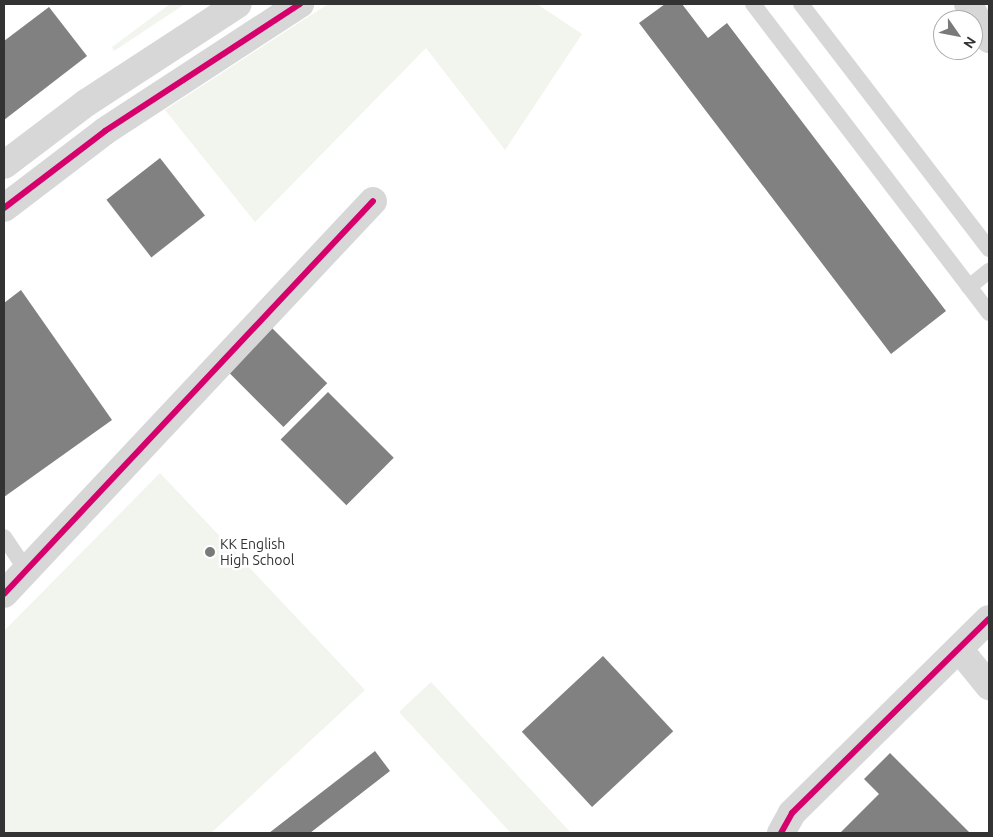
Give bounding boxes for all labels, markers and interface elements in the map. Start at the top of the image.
north arrow [933,10,983,60]
text: N [960,34,979,51]
place label: KK English High School [220,536,294,568]
marker: KK English High School [204,546,216,558]

